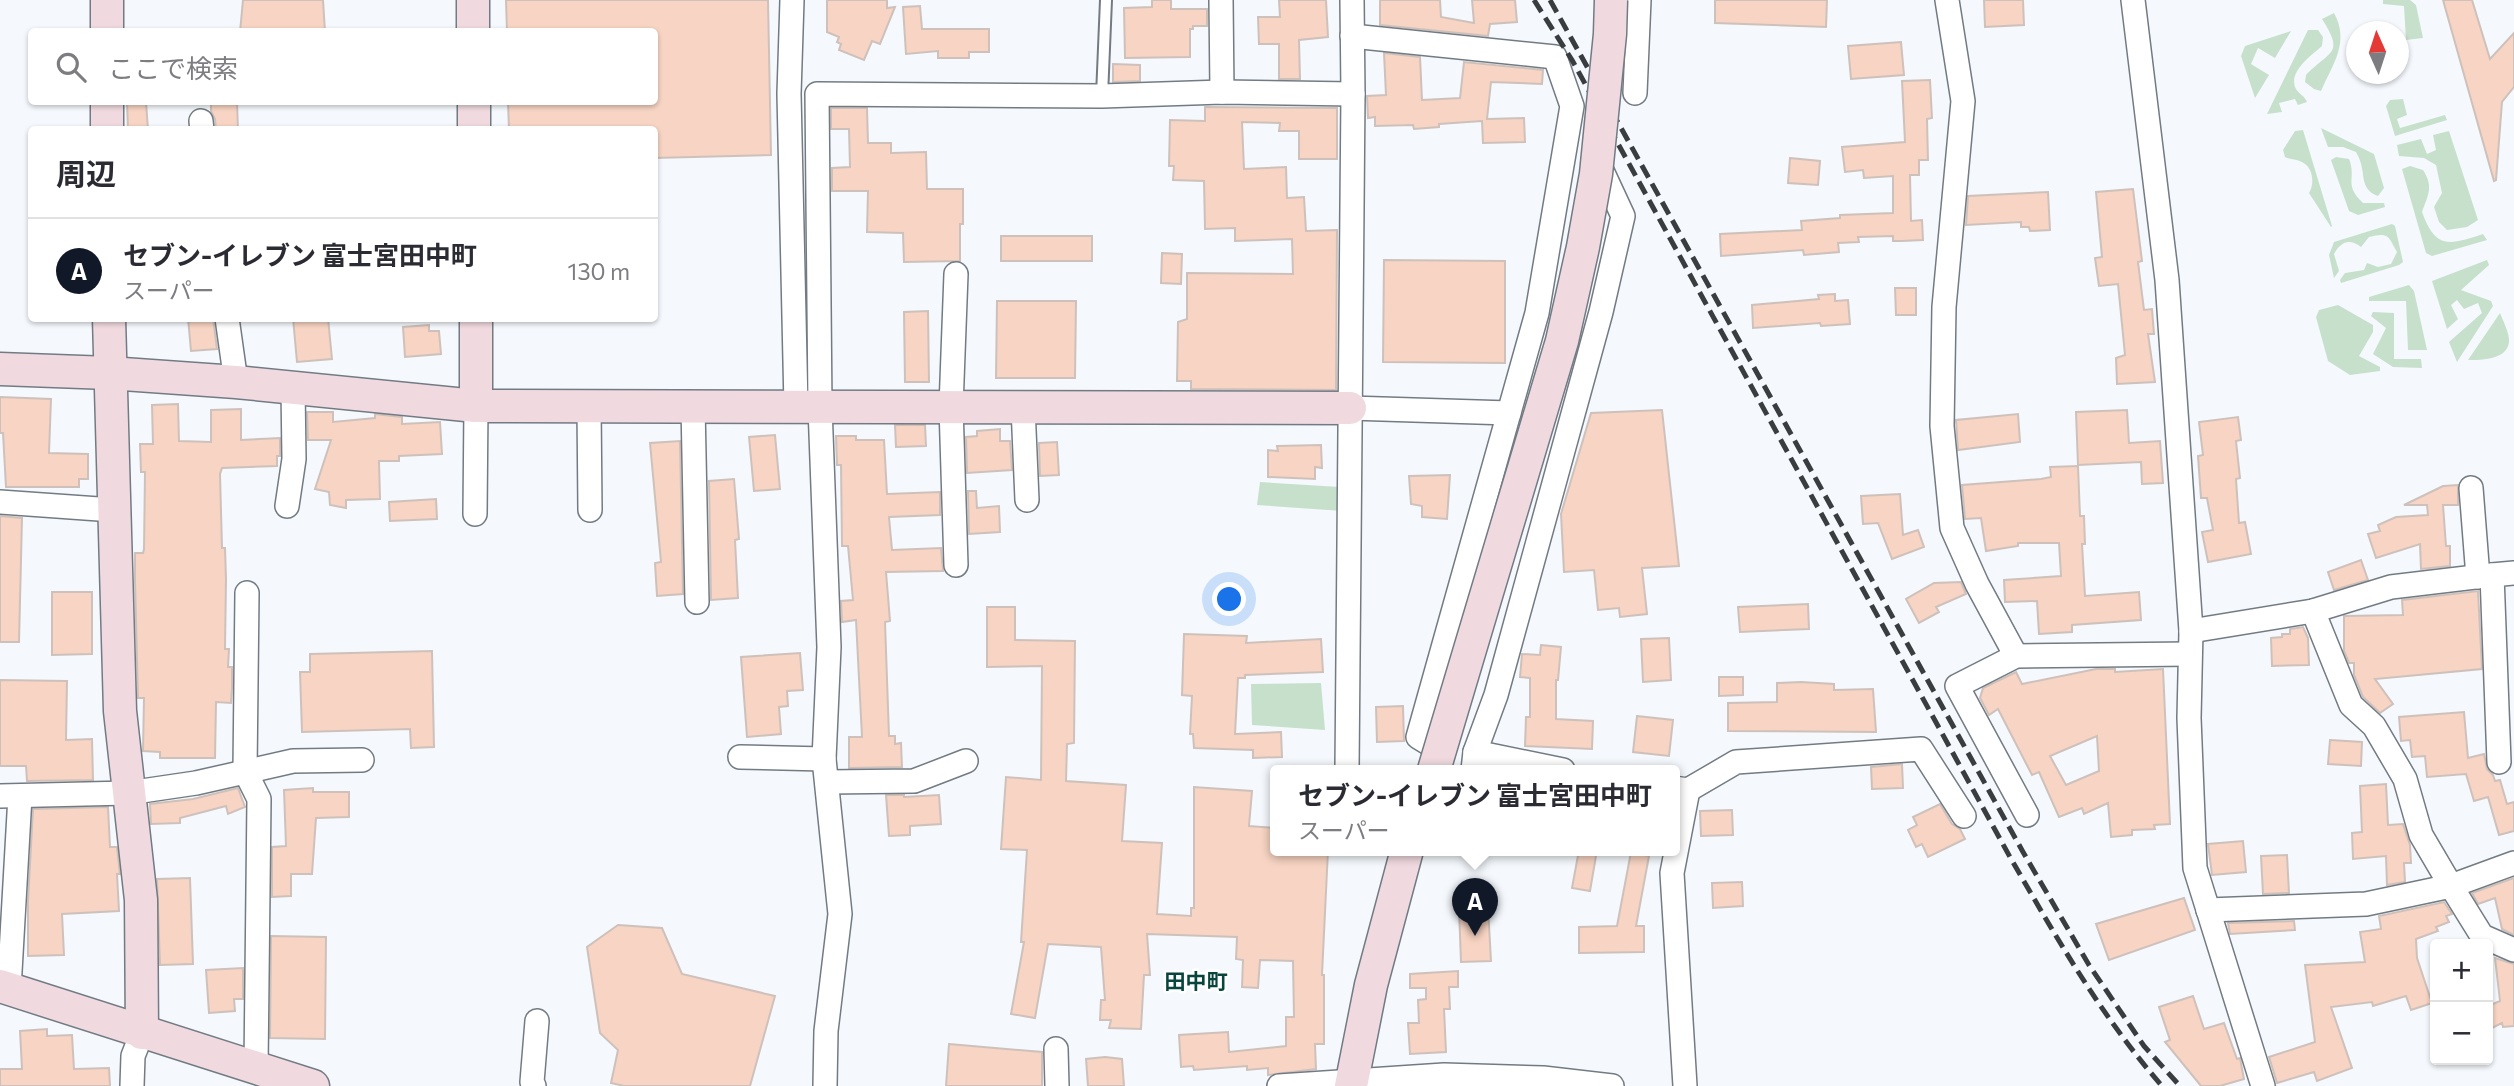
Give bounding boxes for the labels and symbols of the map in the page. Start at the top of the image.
north arrow [2346,21,2409,84]
your location [1212,582,1246,616]
pin: A [1452,878,1498,936]
district label: 田中町 [1165,968,1228,993]

